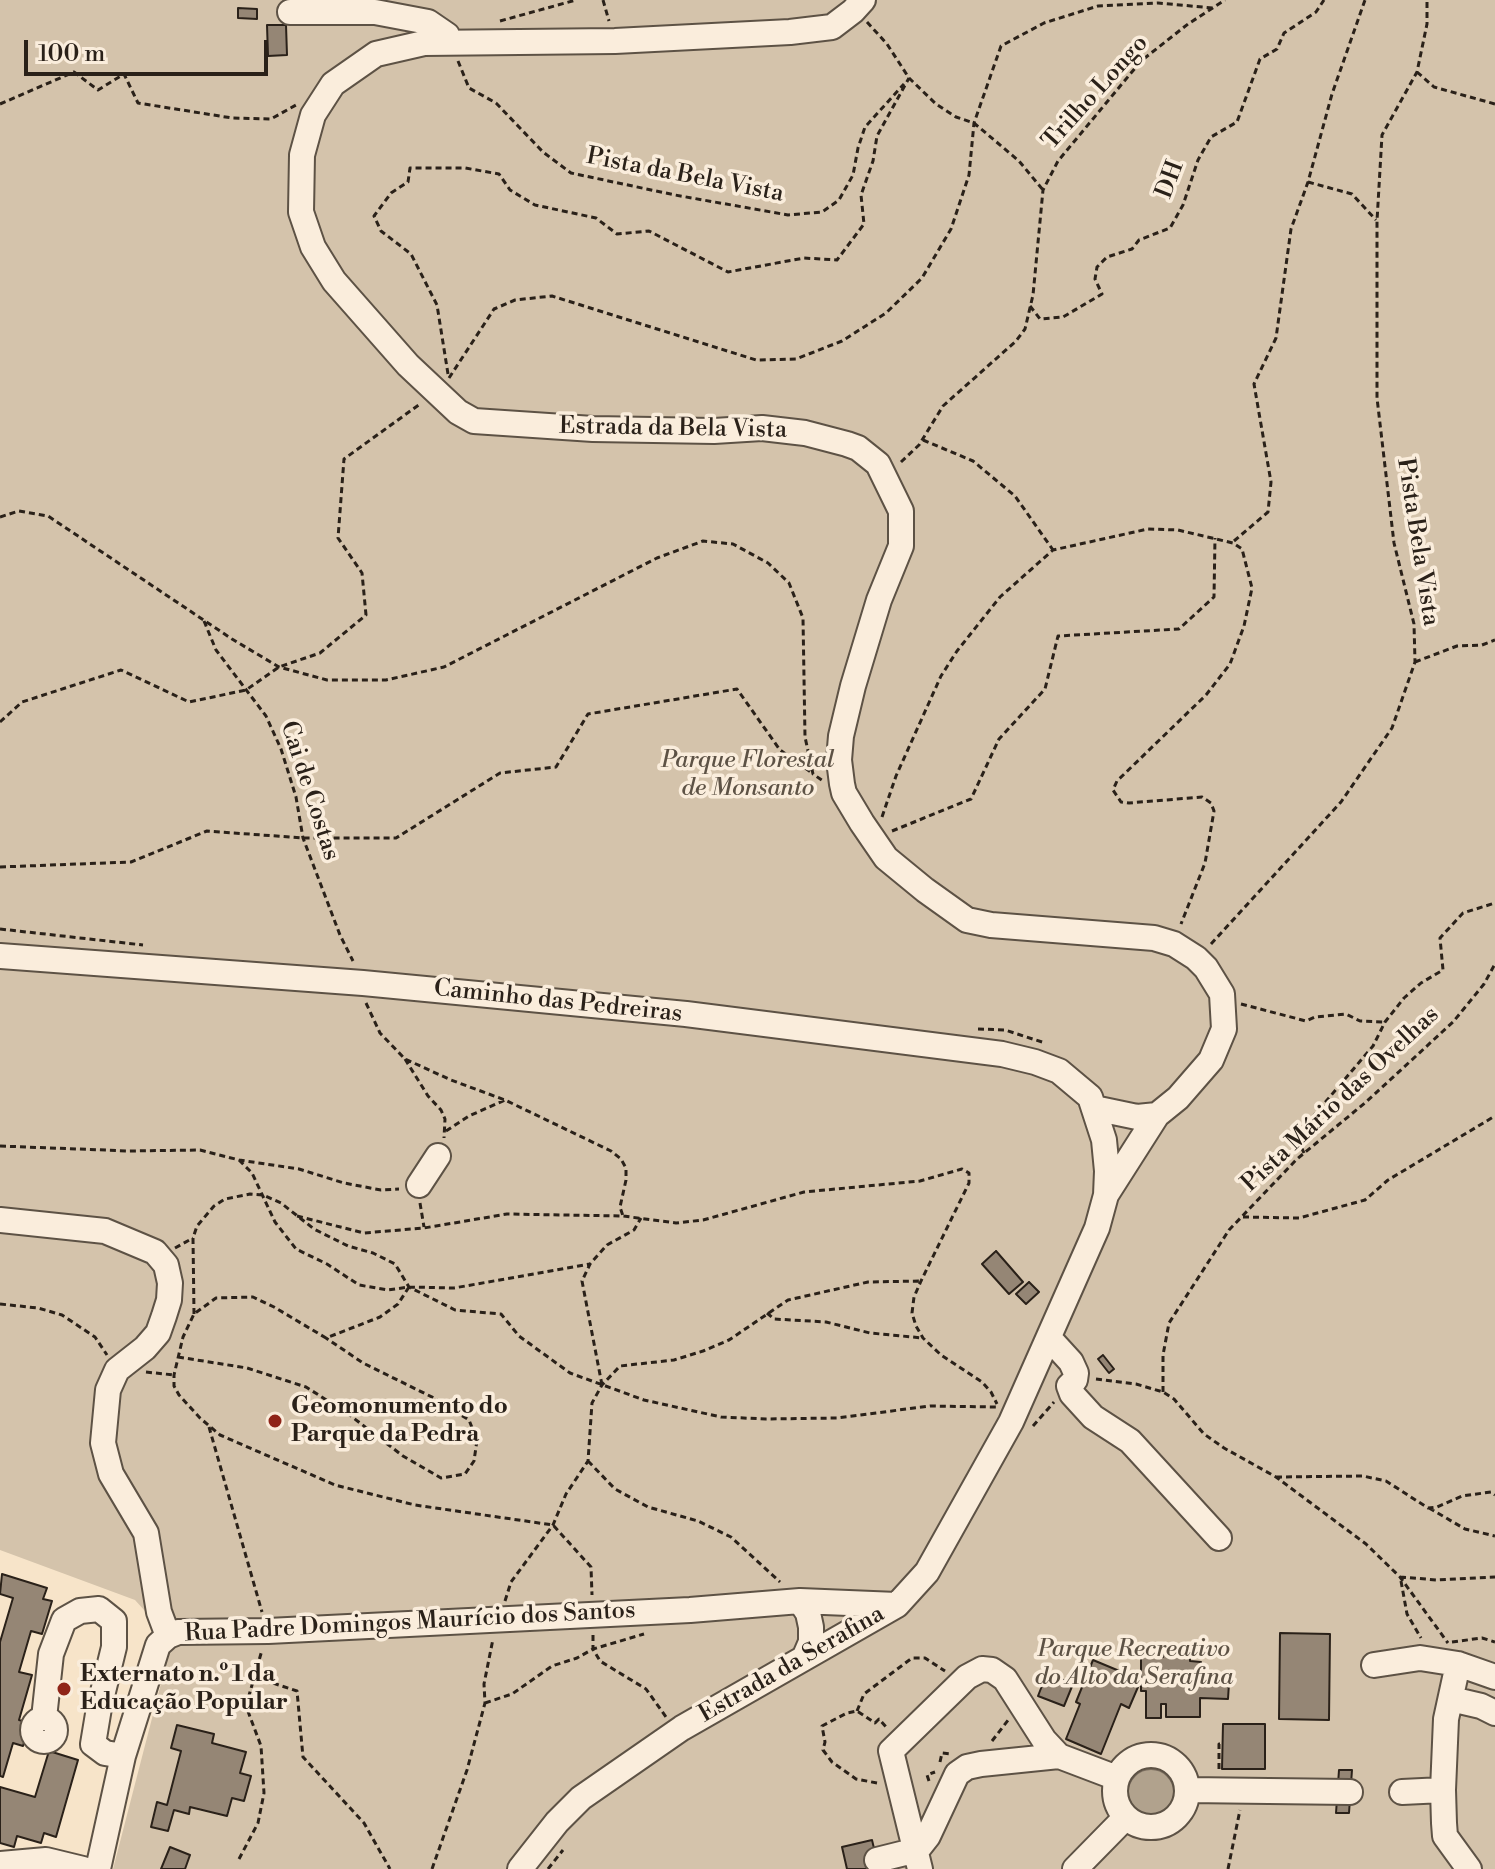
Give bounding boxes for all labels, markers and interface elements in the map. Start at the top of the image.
scale bar [28,24,272,74]
street label: Trilho Longo [1037,30,1155,156]
text: 100 m [38,39,105,69]
street label: Pista da Bela Vista [584,143,786,209]
street label: DH [1151,157,1191,203]
street label: Estrada da Bela Vista [559,413,787,445]
street label: Pista Bela Vista [1390,456,1444,628]
street label: Cai de Costas [273,718,345,864]
park label: Parque Florestal de Monsanto [661,747,835,803]
street label: Caminho das Pedreiras [432,975,684,1029]
street label: Pista Mário das Ovelhas [1236,1001,1446,1199]
place label: Geomonumento do Parque da Pedra [291,1393,508,1449]
marker: Geomonumento do Parque da Pedra [266,1412,284,1430]
street label: Rua Padre Domingos Maurício dos Santos [184,1597,636,1649]
street label: Estrada da Serafina [694,1600,890,1730]
park label: Parque Recreativo do Alto da Serafina [1035,1636,1233,1692]
place label: Externato n.º 1 da Educação Popular [80,1661,288,1717]
marker: Externato n.º 1 da Educação Popular [55,1680,73,1698]

